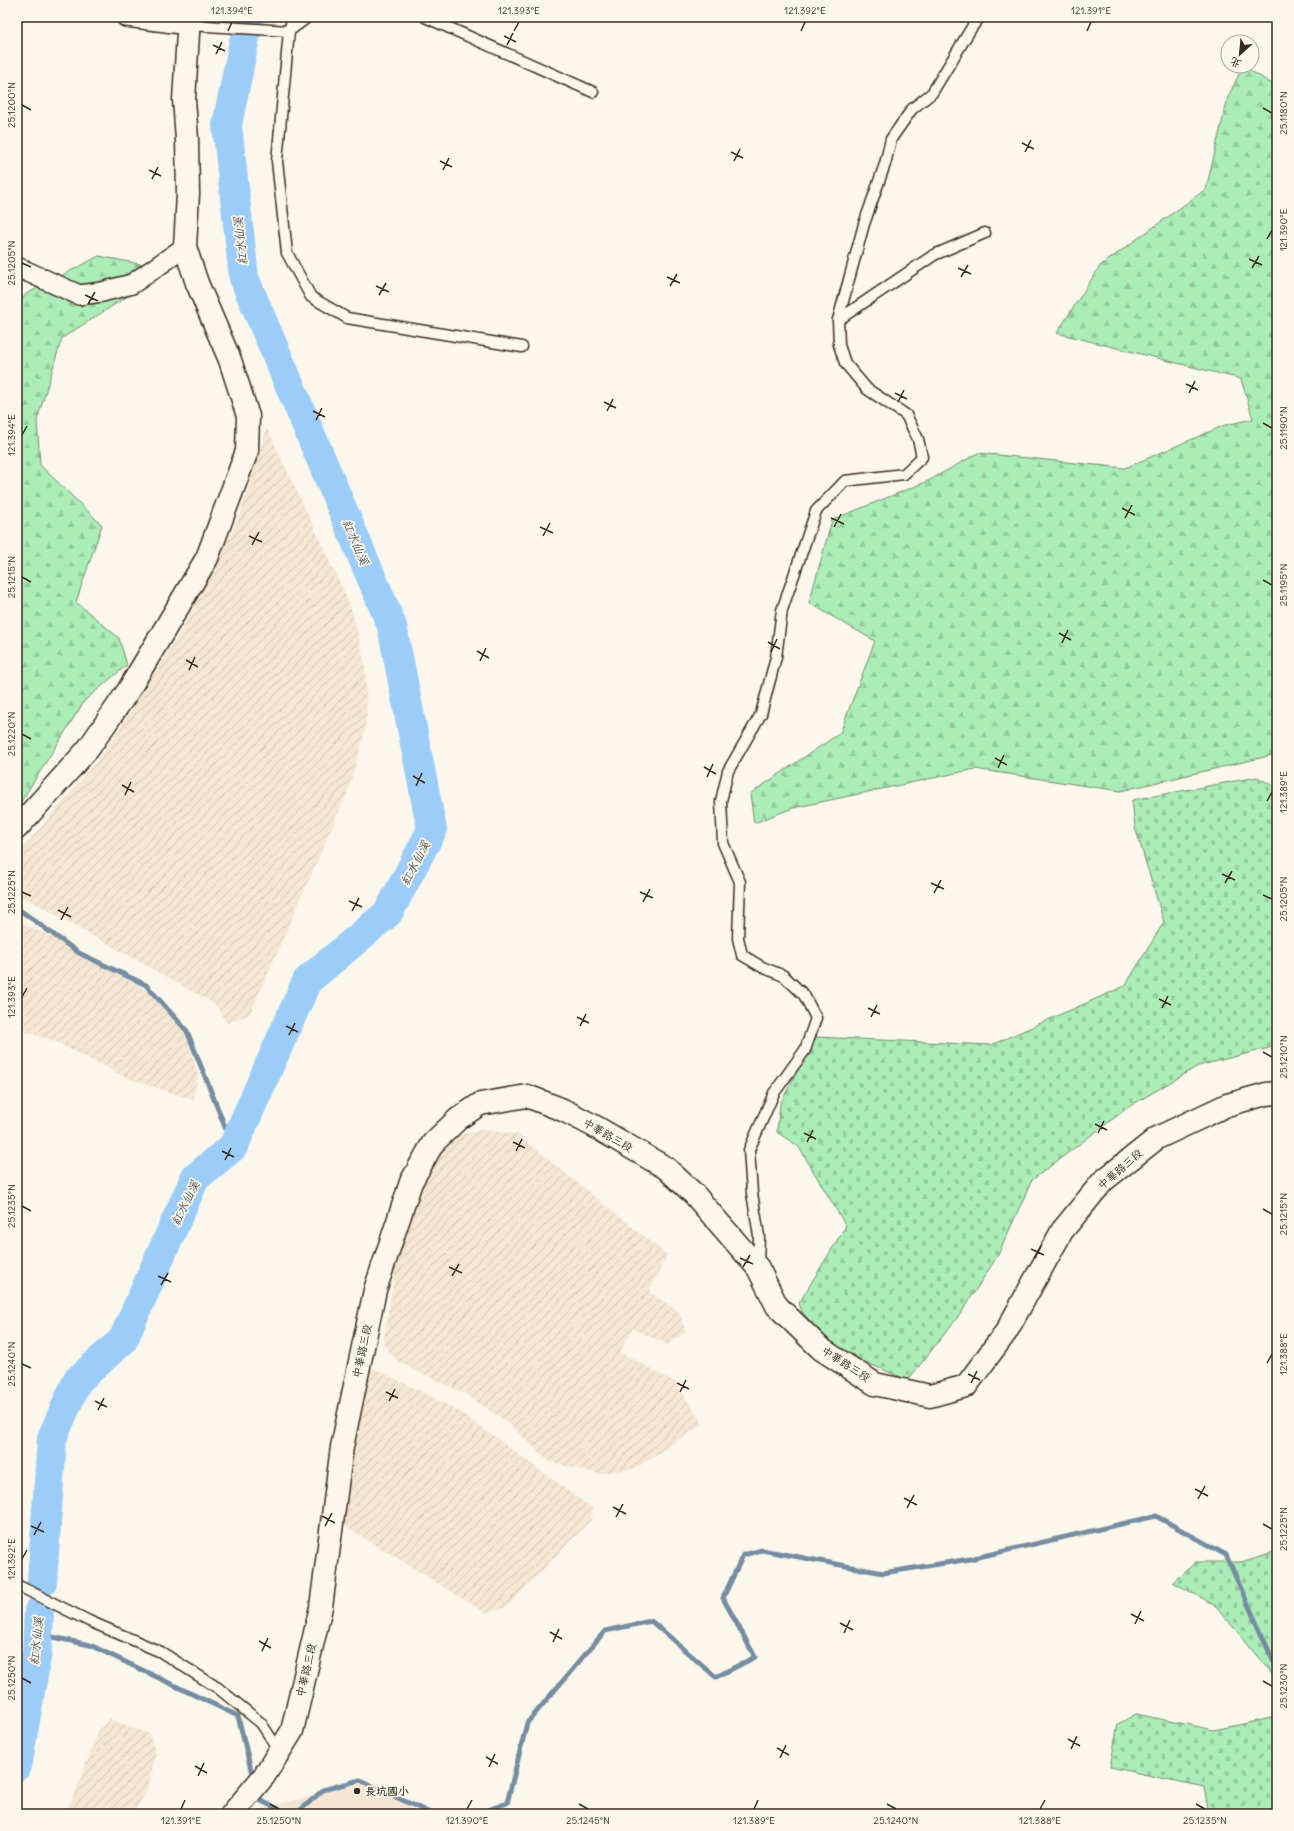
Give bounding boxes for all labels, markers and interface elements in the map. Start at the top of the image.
text: 121.394°E [211,4,253,17]
text: 121.393°E [498,4,540,17]
text: 121.392°E [784,4,826,17]
text: 121.391°E [1071,4,1111,17]
north arrow [1220,34,1260,74]
text: 北 [1227,54,1244,72]
text: 25.1200°N [5,82,18,128]
text: 25.1180°N [1277,91,1290,135]
text: 121.390°E [1277,209,1290,251]
water label: 紅水仙溪 [230,215,250,266]
text: 25.1205°N [5,241,18,285]
text: 25.1190°N [1277,406,1290,450]
text: 121.394°E [5,414,18,456]
water label: 紅水仙溪 [340,517,373,568]
text: 25.1215°N [5,556,18,598]
text: 25.1195°N [1277,564,1290,606]
text: 25.1220°N [5,712,18,756]
text: 121.389°E [1277,771,1290,813]
water label: 紅水仙溪 [397,837,433,888]
text: 25.1225°N [5,870,18,914]
text: 25.1205°N [1277,877,1290,921]
text: 121.393°E [5,976,18,1018]
text: 25.1210°N [1277,1035,1290,1079]
street label: 中華路三段 [581,1115,635,1155]
street label: 中華路三段 [1095,1146,1145,1192]
water label: 紅水仙溪 [168,1177,203,1228]
text: 25.1235°N [5,1184,18,1228]
text: 25.1215°N [1277,1193,1290,1235]
street label: 中華路三段 [349,1323,375,1379]
text: 121.388°E [1277,1333,1290,1375]
text: 25.1240°N [5,1342,18,1386]
street label: 中華路三段 [819,1343,873,1385]
text: 25.1225°N [1277,1507,1290,1551]
text: 121.392°E [5,1538,18,1580]
water label: 紅水仙溪 [26,1615,46,1666]
street label: 中華路三段 [293,1642,319,1698]
text: 25.1250°N [5,1656,18,1700]
text: 25.1230°N [1277,1664,1290,1708]
place label: 長坑國小 [365,1784,409,1798]
marker: 長坑國小 [352,1786,362,1796]
text: 121.391°E [161,1814,201,1827]
text: 25.1250°N [257,1814,301,1827]
text: 121.390°E [446,1814,488,1827]
text: 25.1245°N [566,1814,610,1827]
text: 121.389°E [733,1814,775,1827]
text: 25.1240°N [874,1814,918,1827]
text: 121.388°E [1019,1814,1061,1827]
text: 25.1235°N [1183,1814,1227,1827]

